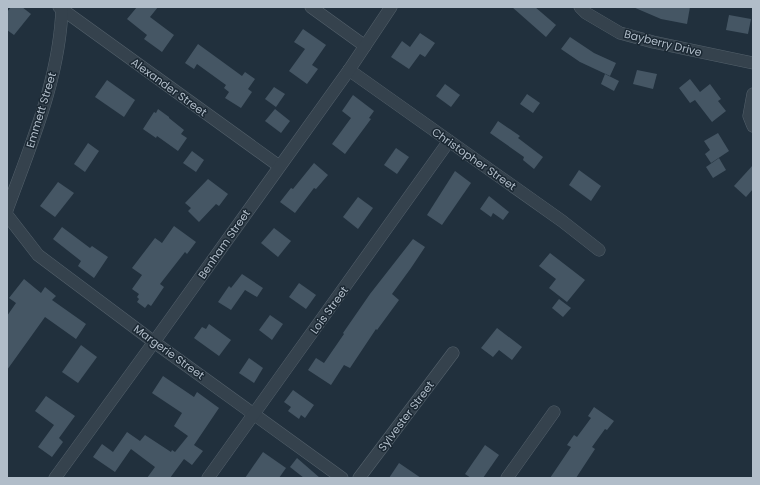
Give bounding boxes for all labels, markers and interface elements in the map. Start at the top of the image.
street label: Bayberry Drive [622,26,704,60]
street label: Alexander Street [128,54,210,120]
street label: Emmett Street [22,70,60,150]
street label: Christopher Street [429,124,519,194]
street label: Benham Street [194,206,254,282]
street label: Lois Street [306,283,352,337]
street label: Margerie Street [130,321,208,383]
street label: Sylvester Street [374,378,438,454]

